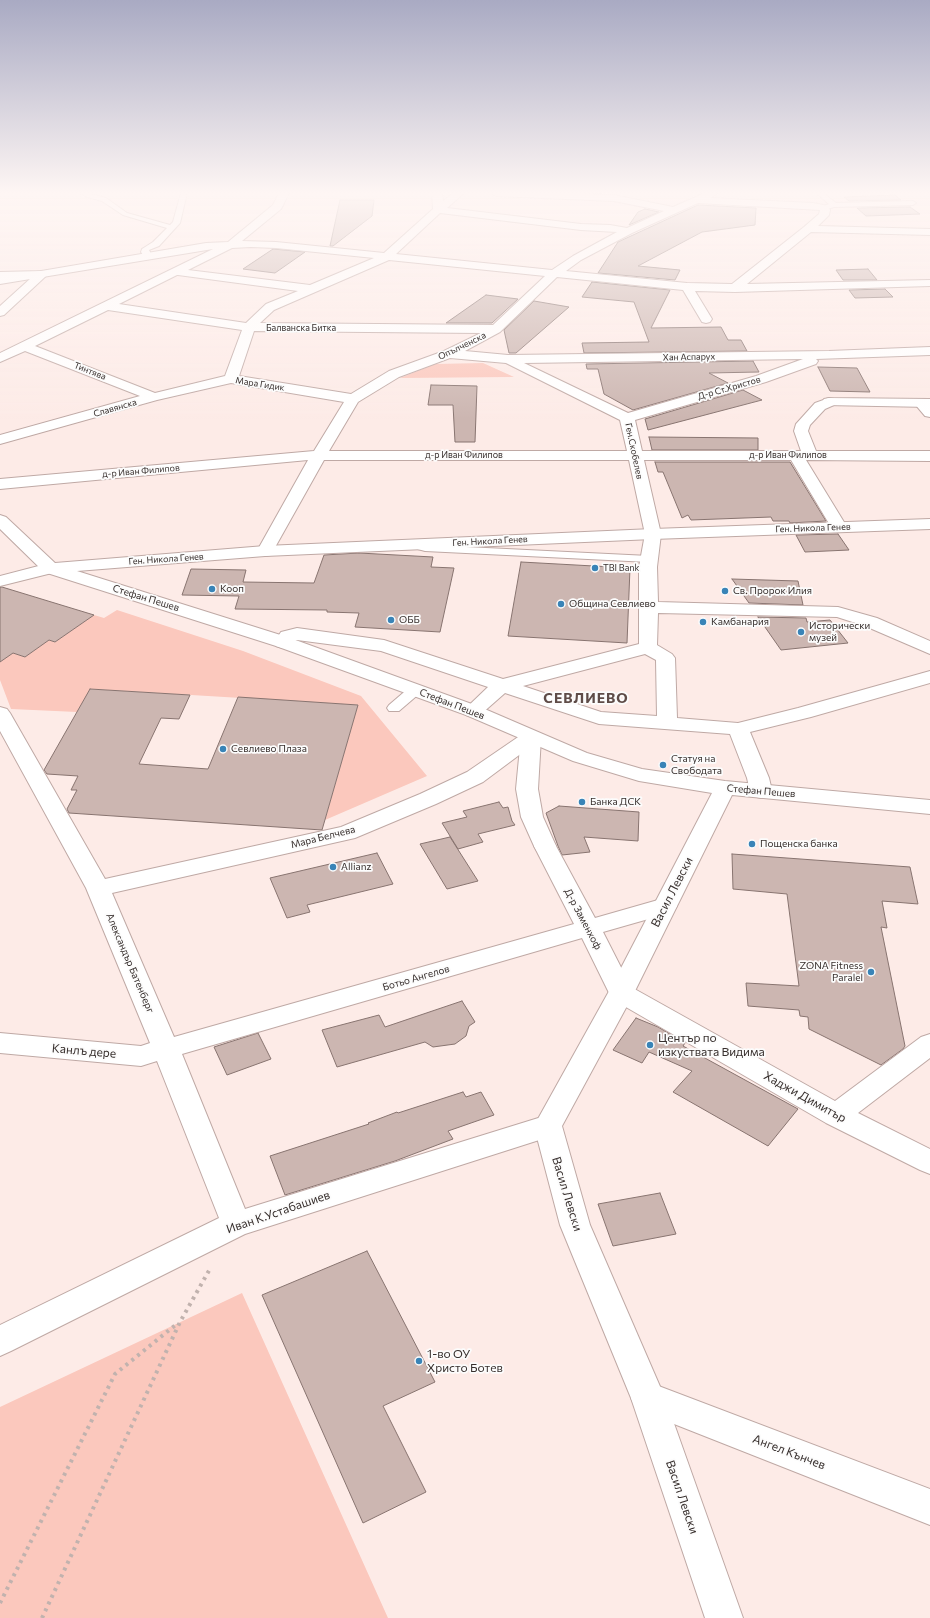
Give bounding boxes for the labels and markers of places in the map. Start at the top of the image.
marker: TBI Bank [590,563,600,573]
place label: TBI Bank [603,563,639,573]
place label: Кооп [220,583,244,595]
marker: Кооп [207,584,217,594]
place label: Св. Пророк Илия [733,585,812,597]
marker: Св. Пророк Илия [720,586,730,596]
place label: Община Севлиево [569,598,656,610]
marker: Община Севлиево [556,599,566,609]
place label: ОББ [399,614,420,626]
marker: ОББ [386,615,396,625]
place label: Камбанария [711,616,769,628]
marker: Камбанария [698,617,708,627]
place label: Исторически музей [809,620,870,644]
marker: Исторически музей [796,627,806,637]
place label: Севлиево Плаза [231,743,307,755]
marker: Севлиево Плаза [218,744,228,754]
place label: Статуя на Свободата [671,753,722,776]
marker: Статуя на Свободата [658,760,668,770]
place label: Банка ДСК [590,796,641,808]
marker: Банка ДСК [577,797,587,807]
place label: Пощенска банка [760,838,838,850]
marker: Пощенска банка [747,839,757,849]
place label: Allianz [341,861,371,873]
marker: Allianz [328,862,338,872]
place label: ZONA Fitness Paralel [799,960,863,984]
marker: ZONA Fitness Paralel [866,967,876,977]
place label: Център по изкуствата Видима [658,1031,765,1059]
marker: Център по изкуствата Видима [645,1040,655,1050]
place label: 1-во ОУ Христо Ботев [427,1347,503,1375]
marker: 1-во ОУ Христо Ботев [414,1356,424,1366]

